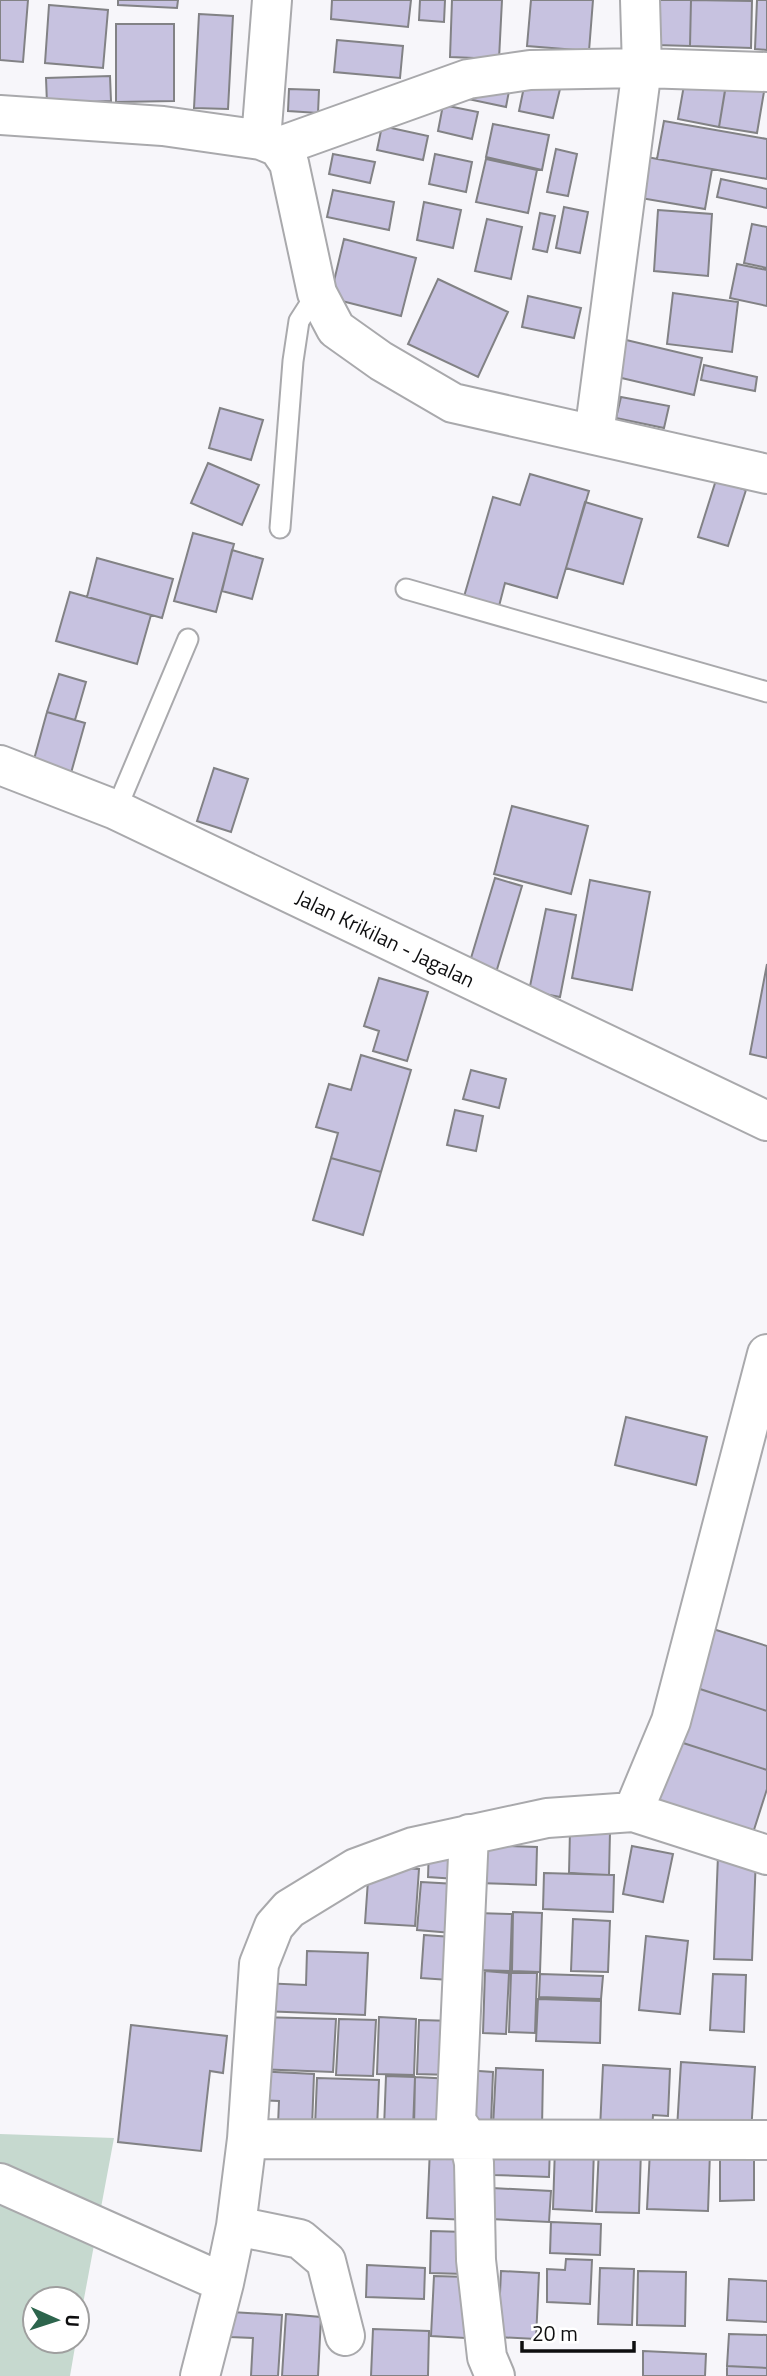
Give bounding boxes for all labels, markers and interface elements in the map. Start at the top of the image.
street label: Jalan Krikilan - Jagalan [290,881,480,995]
north arrow [21,2285,91,2355]
scale bar [522,2310,634,2354]
text: U [59,2314,88,2328]
text: 20 m [532,2317,578,2349]

